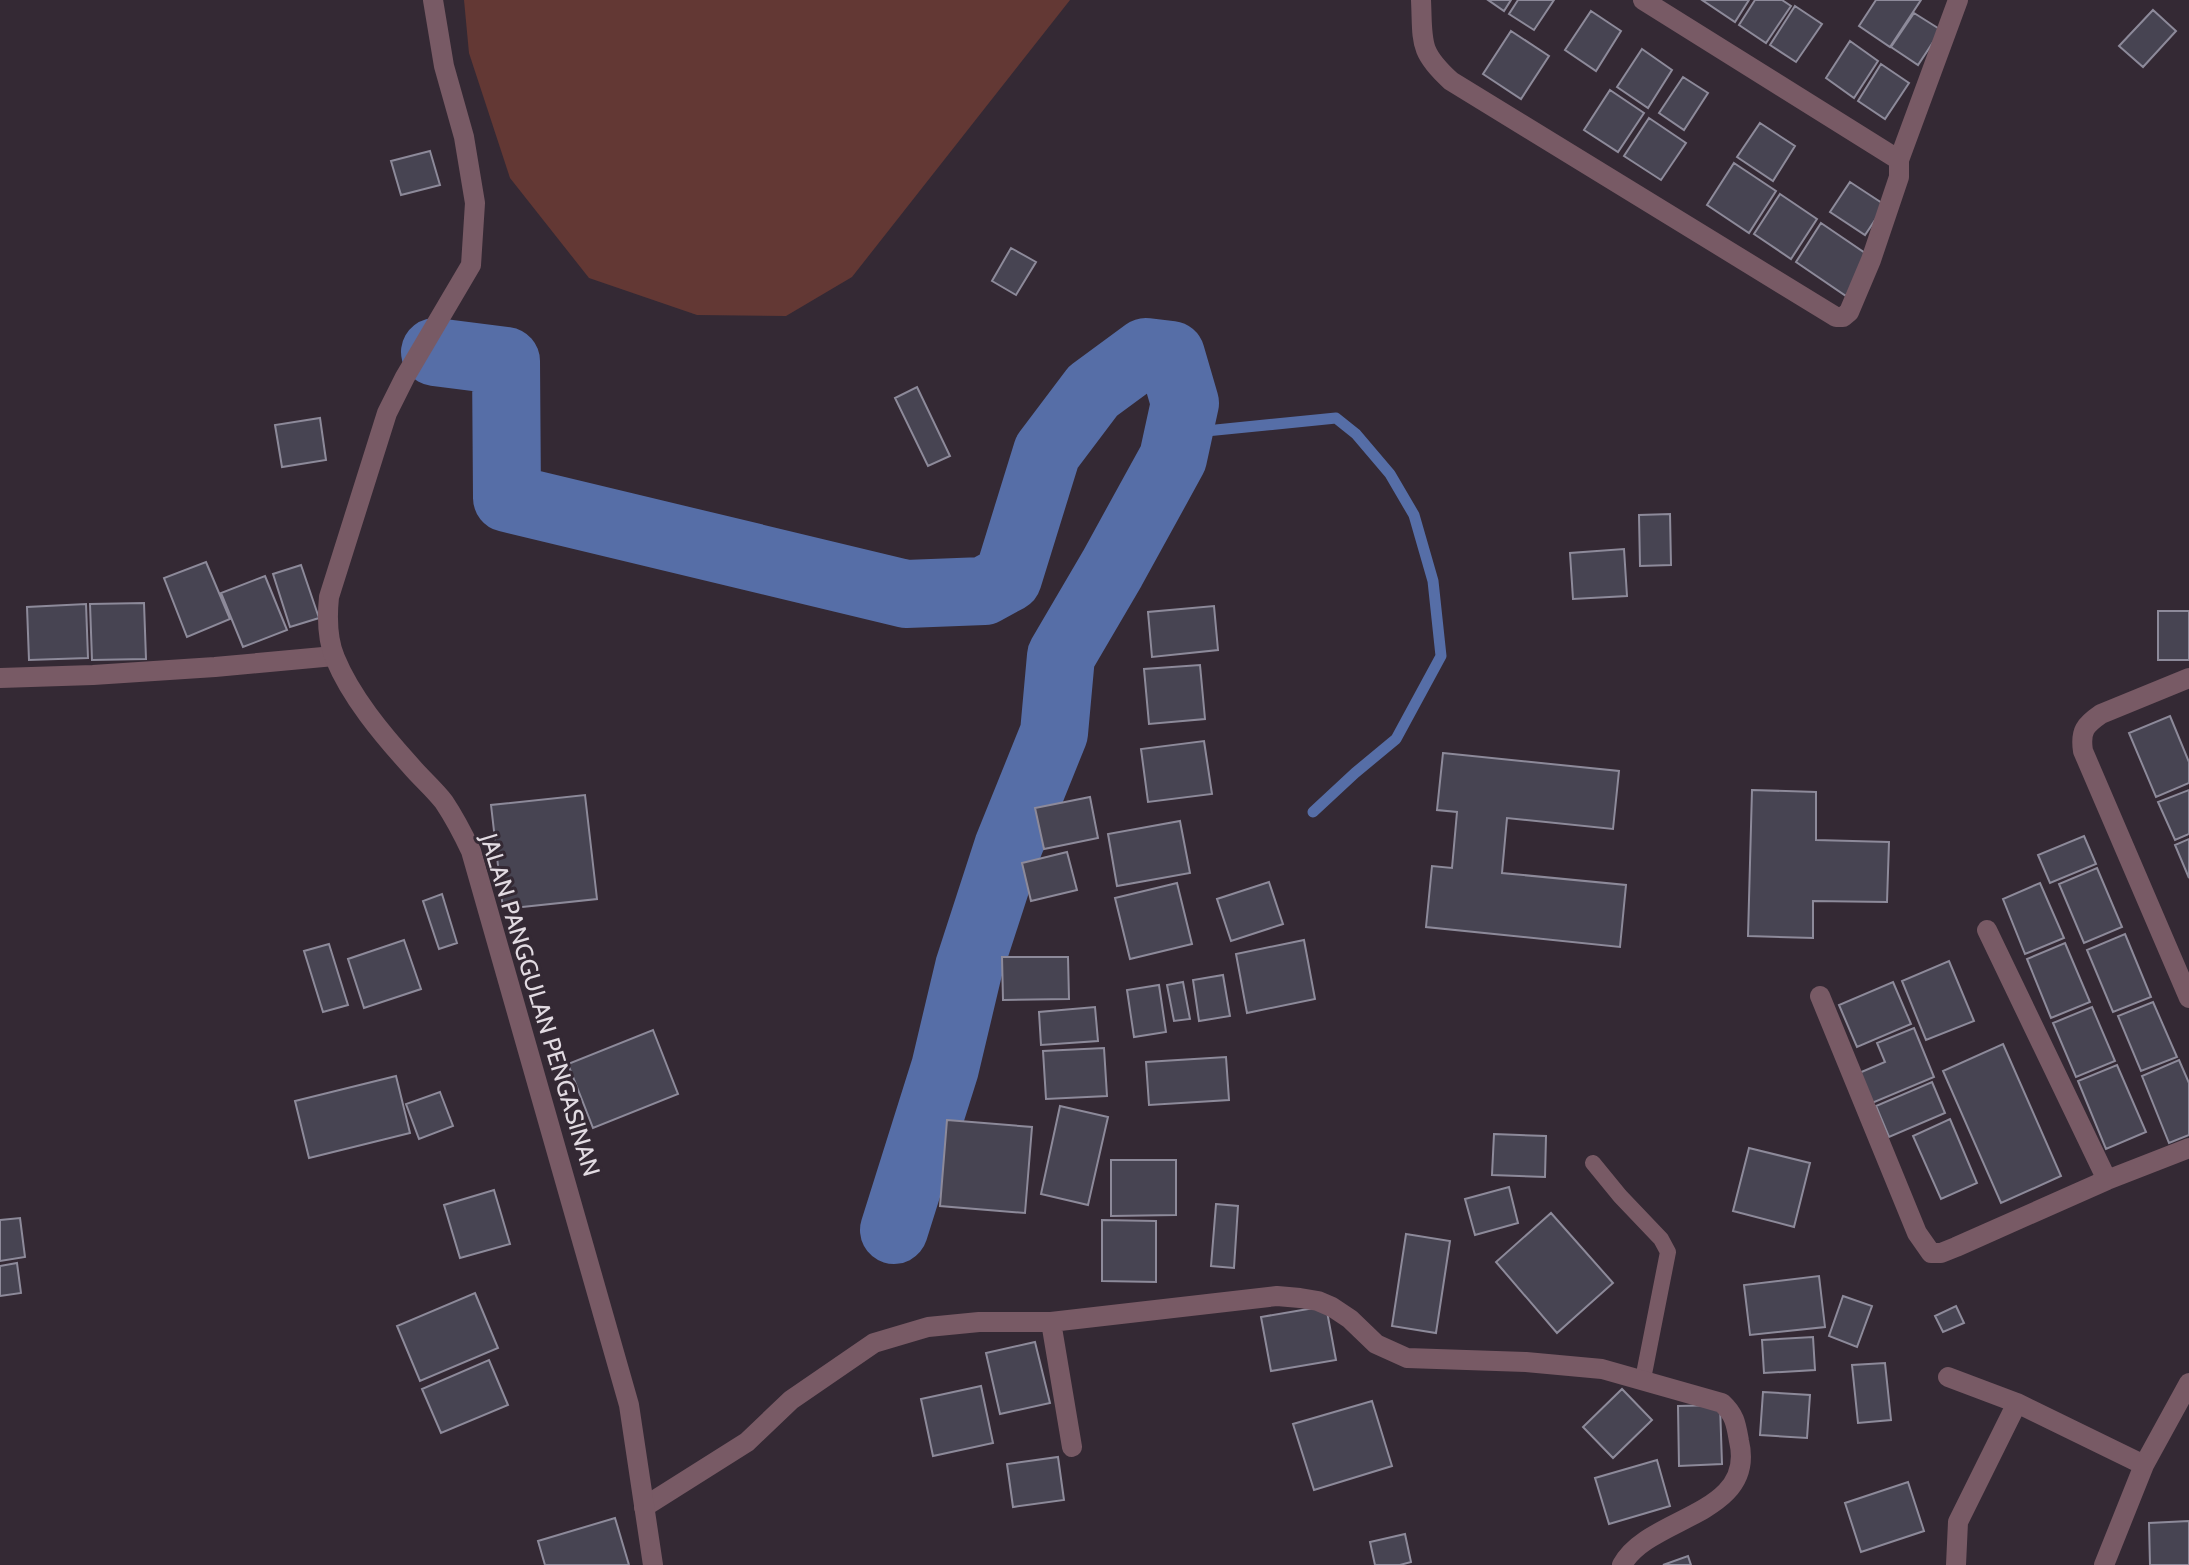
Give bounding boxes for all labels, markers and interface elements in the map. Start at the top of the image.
street label: JALAN PANGGULAN PENGASINAN [474,829,606,1180]

